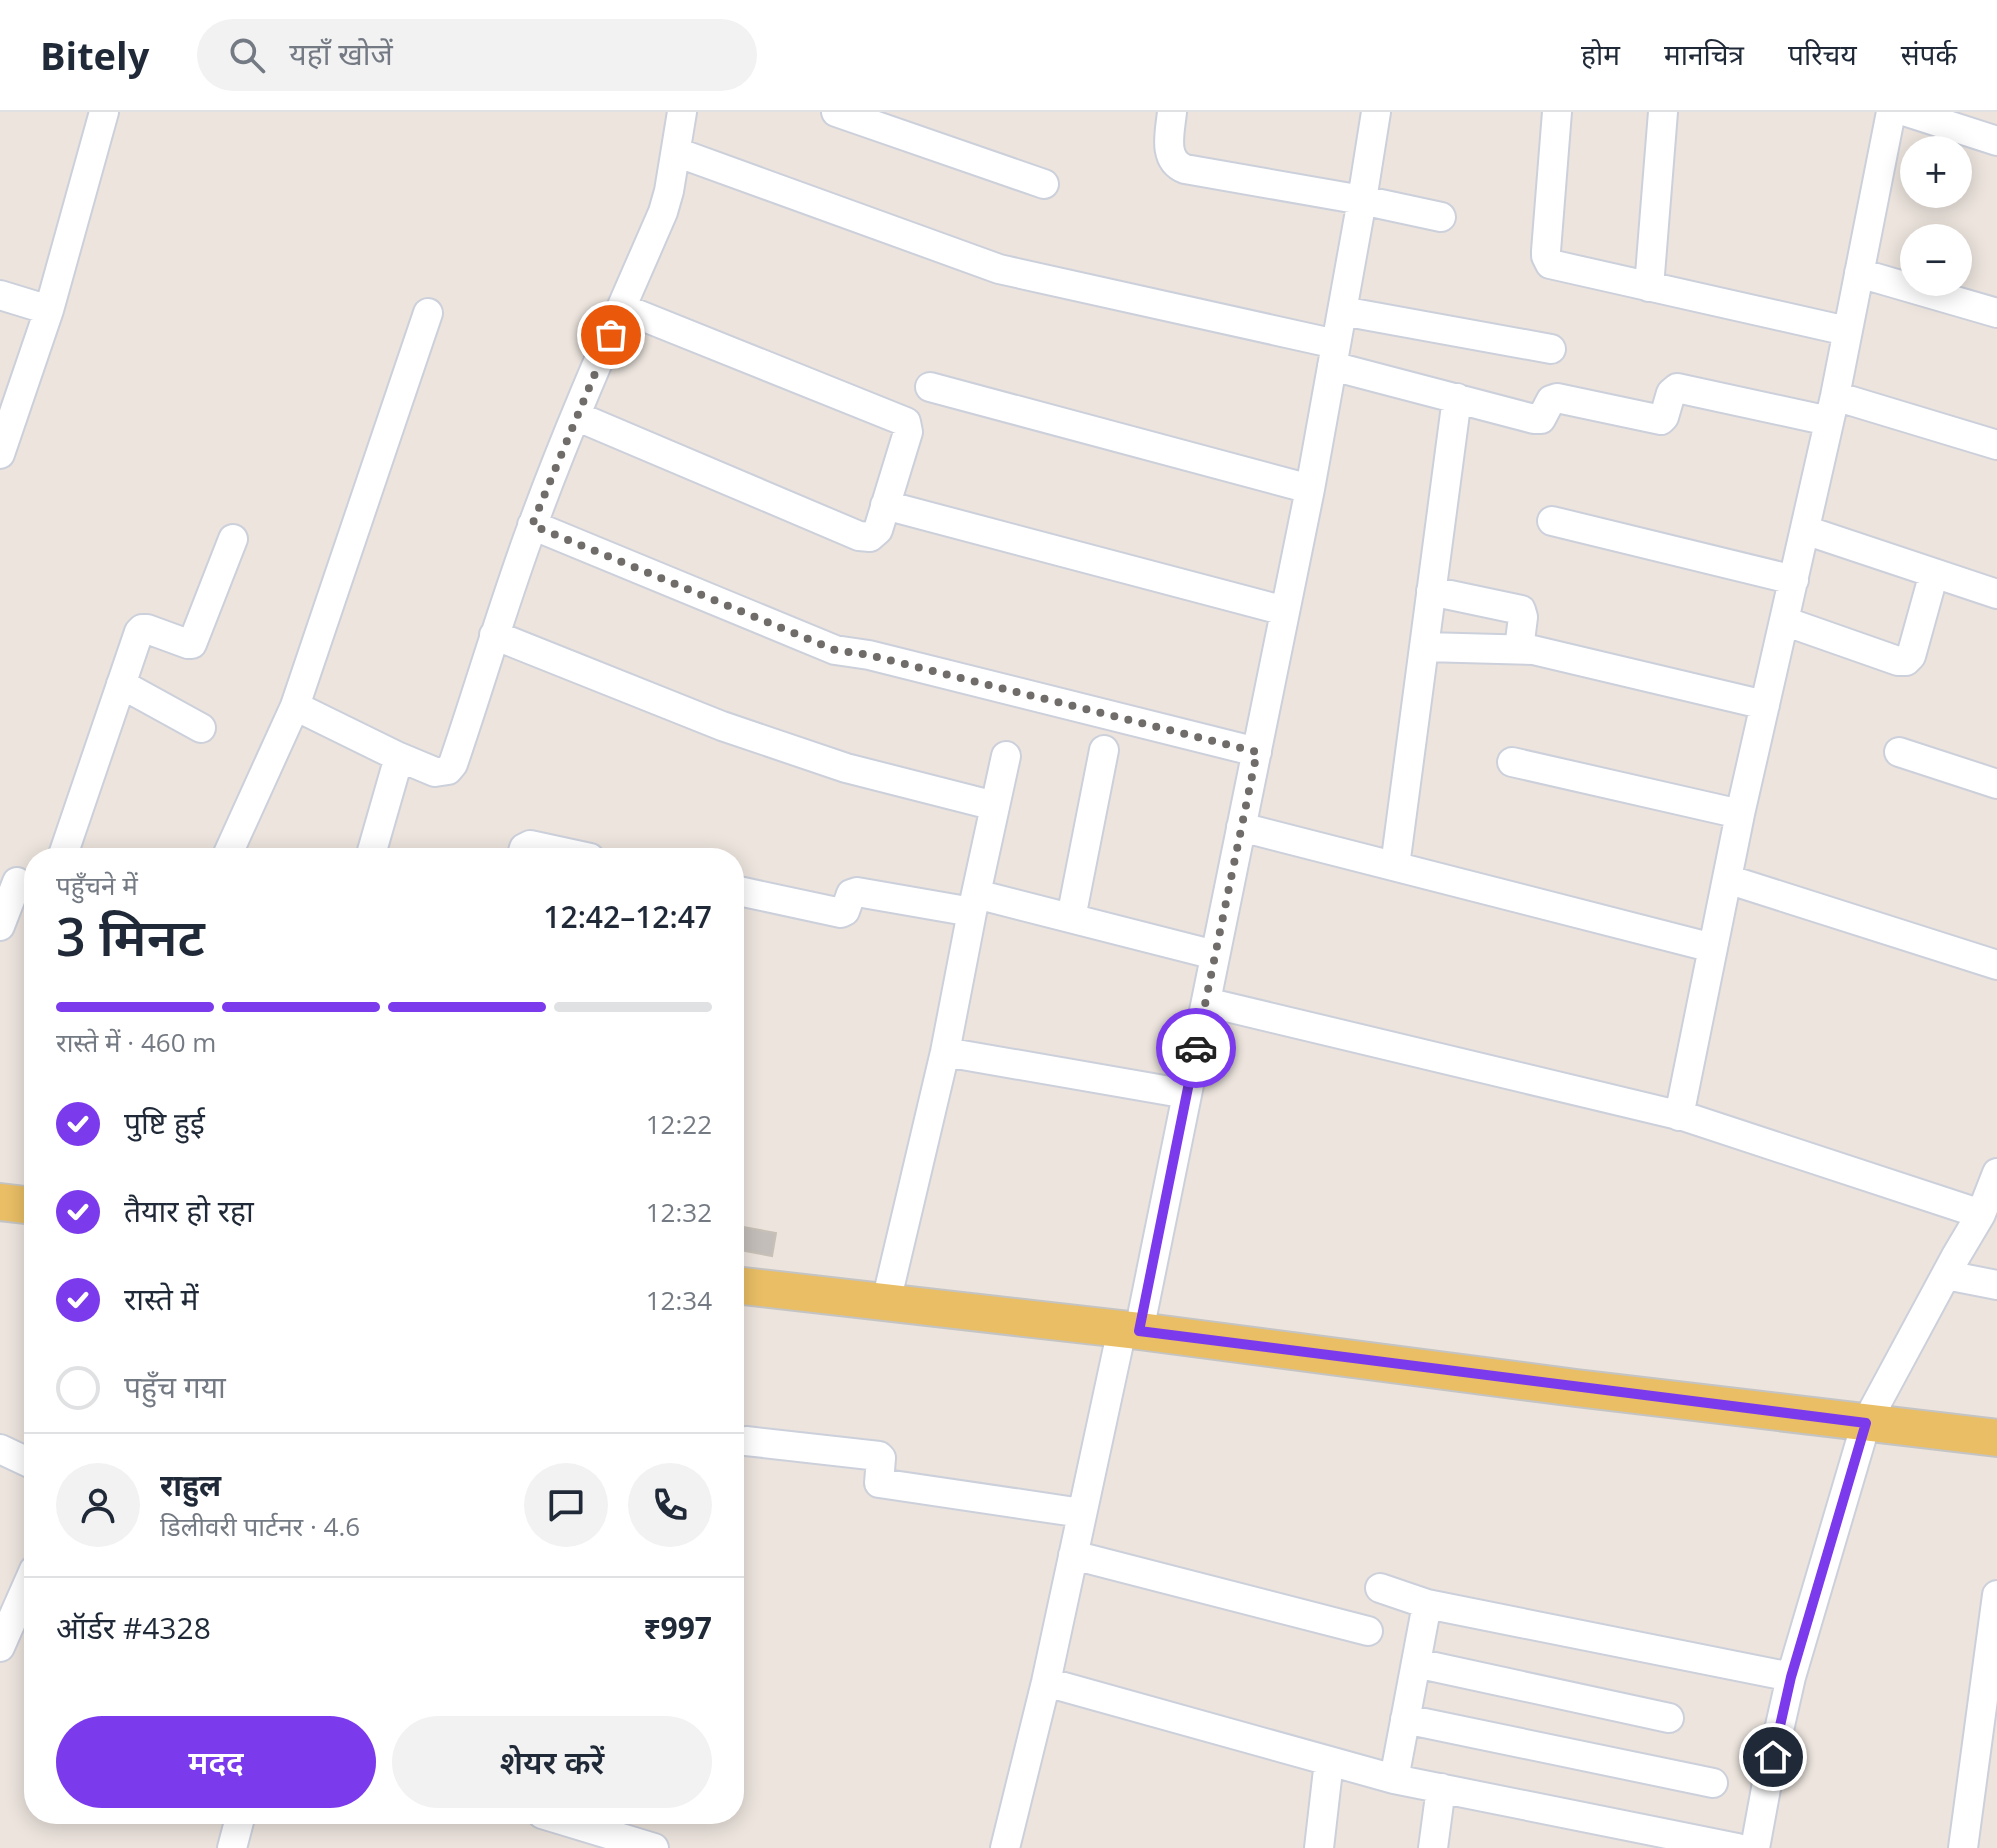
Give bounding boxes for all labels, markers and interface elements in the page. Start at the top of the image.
search box [197,19,757,91]
text: Bitely [40,29,149,81]
icon: search [225,33,269,77]
text: यहाँ खोजें [289,33,393,74]
text: होम [1581,35,1620,73]
text: मानचित्र [1664,35,1744,73]
text: परिचय [1788,35,1857,73]
text: संपर्क [1901,35,1957,73]
map controls [1900,136,1972,296]
button: + [1900,136,1972,208]
button: − [1900,224,1972,296]
pin [577,301,645,369]
icon: bag [589,313,633,357]
text: पहुँचने में [56,867,138,903]
text: 12:42–12:47 [543,896,712,937]
text: 3 मिनट [56,900,205,971]
courier [1156,1008,1236,1088]
text: रास्ते में · 460 m [56,1024,216,1060]
icon: car [1174,1026,1218,1070]
icon: check [56,1102,100,1146]
text: पुष्टि हुई [124,1102,205,1143]
text: 12:22 [646,1106,712,1142]
icon: check [56,1190,100,1234]
text: तैयार हो रहा [124,1190,254,1231]
text: 12:32 [646,1194,712,1230]
icon: check [56,1278,100,1322]
text: रास्ते में [124,1278,199,1319]
text: 12:34 [646,1282,712,1318]
text: पहुँच गया [124,1366,226,1407]
button: person [56,1463,140,1547]
button: chat [524,1463,608,1547]
button: phone [628,1463,712,1547]
text: राहुल [160,1464,221,1505]
text: डिलीवरी पार्टनर · 4.6 [160,1508,360,1544]
text: ऑर्डर #4328 [56,1607,211,1648]
text: ₹997 [643,1607,712,1648]
button: मदद [56,1716,376,1808]
button: शेयर करें [392,1716,712,1808]
pin [1739,1723,1807,1791]
icon: home [1751,1735,1795,1779]

